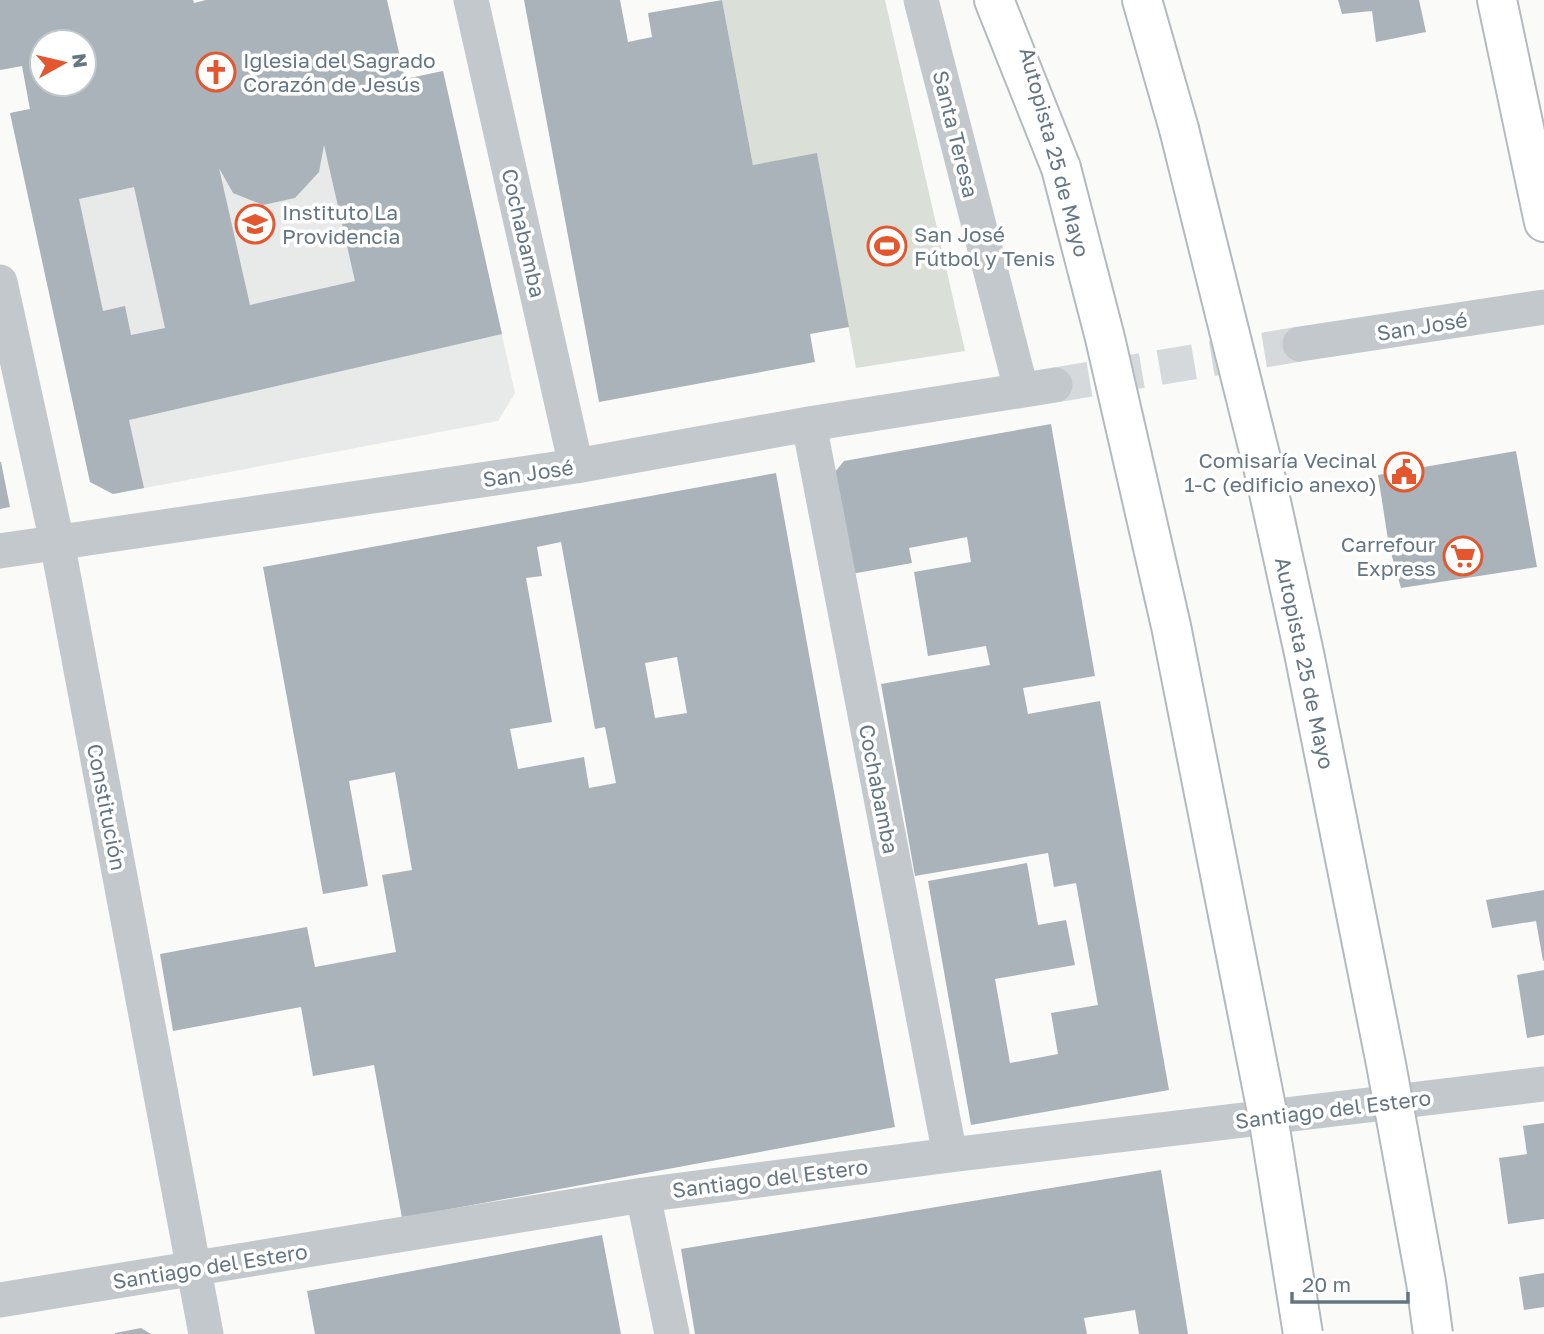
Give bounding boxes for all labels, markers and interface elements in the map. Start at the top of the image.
north arrow [28,28,98,98]
street label: Autopista 25 de Mayo [1014,44,1096,260]
place label: Iglesia del Sagrado Corazón de Jesús [243,47,436,97]
church icon: Iglesia del Sagrado Corazón de Jesús [195,51,237,93]
text: N [68,52,93,69]
street label: Santa Teresa [928,68,984,200]
street label: Cochabamba [497,166,551,300]
place label: Instituto La Providencia [282,199,400,249]
school or university icon: Instituto La Providencia [234,203,276,245]
place label: San José Fútbol y Tenis [914,221,1055,271]
sports icon: San José Fútbol y Tenis [866,225,908,267]
street label: San José [1375,306,1469,346]
place label: Comisaría Vecinal 1-C (edificio anexo) [1184,447,1377,497]
public building icon: Comisaría Vecinal 1-C (edificio anexo) [1383,451,1425,493]
street label: San José [481,454,575,492]
place label: Carrefour Express [1341,531,1436,581]
supermarket icon: Carrefour Express [1442,535,1484,577]
street label: Autopista 25 de Mayo [1270,555,1340,771]
street label: Cochabamba [854,722,904,856]
street label: Constitución [82,741,132,873]
street label: Santiago del Estero [1234,1084,1432,1134]
street label: Santiago del Estero [671,1153,869,1203]
street label: Santiago del Estero [111,1238,309,1294]
scale bar [1292,1260,1408,1304]
text: 20 m [1302,1271,1351,1297]

